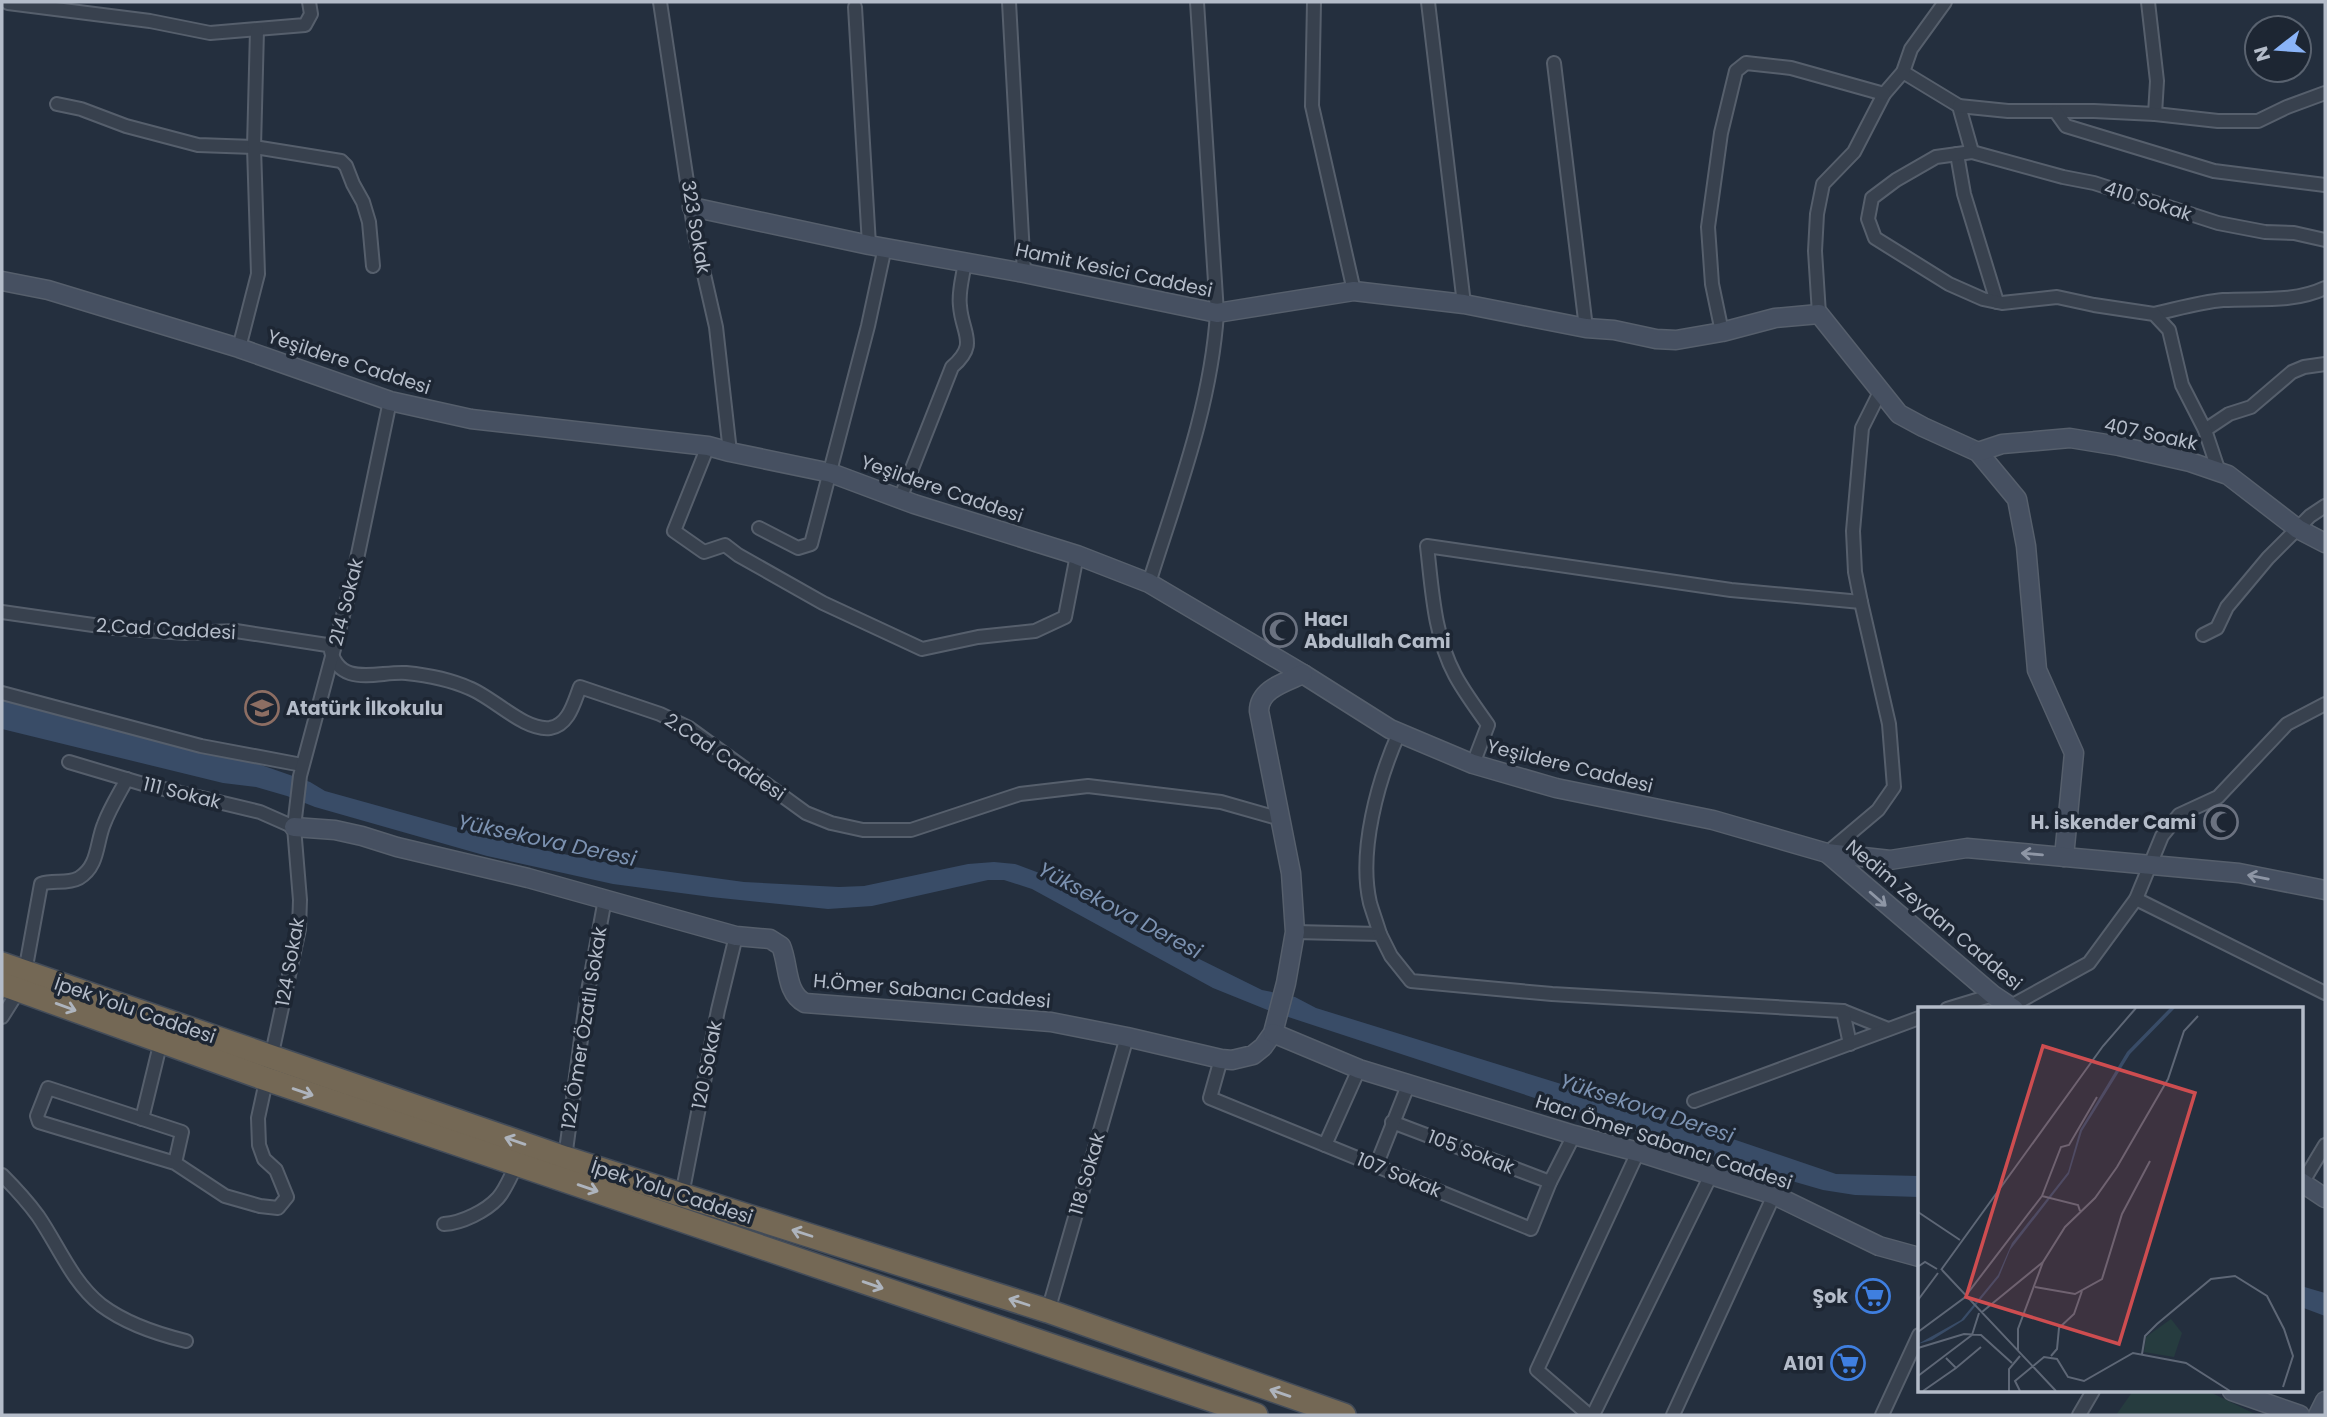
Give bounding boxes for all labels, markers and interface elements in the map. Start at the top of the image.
north arrow [2243,14,2313,84]
text: N [2247,43,2277,65]
street label: 410 Sokak [2101,174,2196,228]
street label: 323 Sokak [675,178,718,276]
street label: Hamit Kesici Caddesi [1013,236,1215,304]
street label: Yeşildere Caddesi [264,323,434,401]
street label: 407 Soakk [2102,411,2201,457]
street label: Yeşildere Caddesi [857,449,1027,529]
street label: 214 Sokak [322,555,370,649]
place label: Hacı Abdullah Cami [1304,606,1451,655]
mosque icon: Hacı Abdullah Cami [1261,611,1299,649]
street label: 2.Cad Caddesi [95,612,237,646]
school or university icon: Atatürk İlkokulu [243,689,281,727]
place label: Atatürk İlkokulu [286,695,443,722]
street label: 2.Cad Caddesi [659,707,791,807]
street label: Yeşildere Caddesi [1484,732,1656,800]
street label: 111 Sokak [140,770,224,816]
mosque icon: H. İskender Cami [2202,803,2240,841]
water label: Yüksekova Deresi [455,807,640,873]
place label: H. İskender Cami [2030,809,2196,836]
street label: Nedim Zeydan Caddesi [1840,833,2028,997]
one-way arrow [2021,847,2044,860]
water label: Yüksekova Deresi [1033,855,1208,966]
one-way arrow [2247,870,2270,884]
one-way arrow [1869,891,1887,907]
street label: 124 Sokak [269,915,311,1009]
street label: 122 Ömer Özatlı Sokak [555,924,613,1131]
street label: H.Ömer Sabancı Caddesi [812,967,1052,1015]
street label: İpek Yolu Caddesi [51,970,219,1050]
one-way arrow [55,1001,77,1014]
inset map [1918,1007,2302,1392]
street label: 120 Sokak [685,1018,729,1112]
water label: Yüksekova Deresi [1556,1066,1739,1150]
one-way arrow [292,1087,314,1099]
street label: Hacı Ömer Sabancı Caddesi [1532,1088,1796,1196]
street label: 105 Sokak [1424,1123,1518,1181]
street label: 118 Sokak [1062,1129,1112,1219]
one-way arrow [505,1134,527,1146]
street label: 107 Sokak [1353,1146,1446,1204]
street label: İpek Yolu Caddesi [588,1153,756,1231]
one-way arrow [577,1183,599,1196]
one-way arrow [791,1226,813,1238]
supermarket icon: Şok [1854,1277,1892,1315]
one-way arrow [862,1280,884,1292]
place label: Şok [1812,1283,1848,1310]
one-way arrow [1008,1295,1030,1307]
supermarket icon: A101 [1829,1344,1867,1382]
place label: A101 [1783,1350,1824,1377]
one-way arrow [1269,1386,1291,1398]

